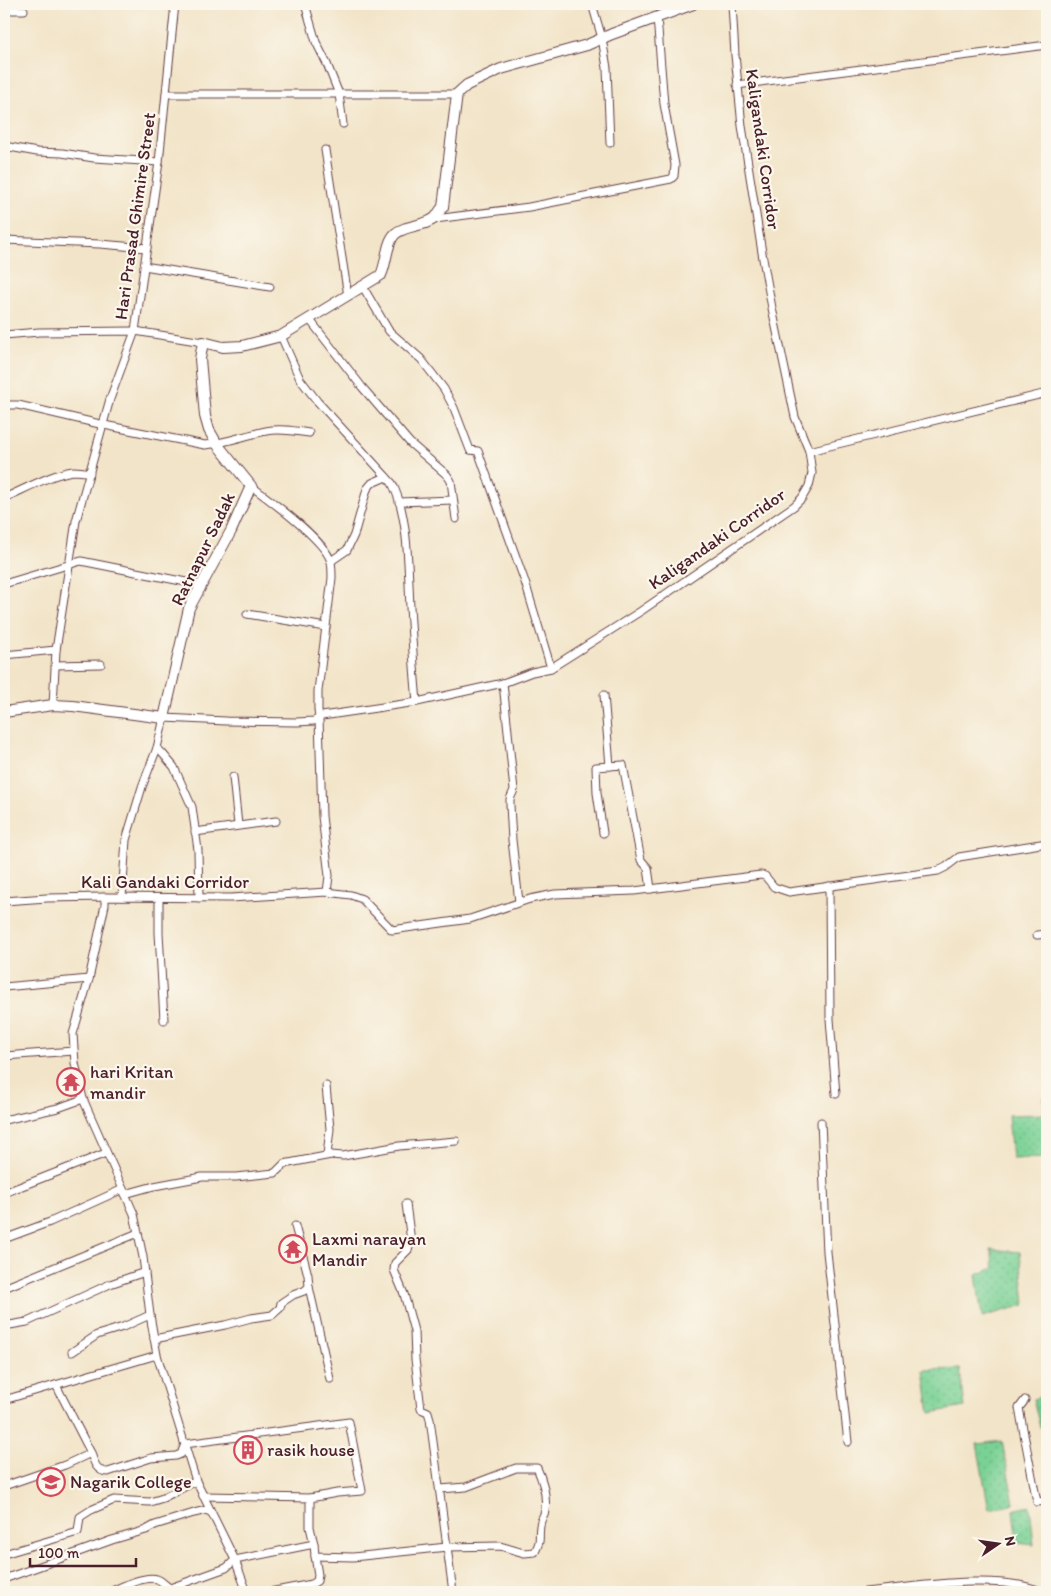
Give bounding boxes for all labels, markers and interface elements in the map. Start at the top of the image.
street label: Kaligandaki Corridor [741,67,785,232]
street label: Hari Prasad Ghimire Street [110,111,160,321]
street label: Kaligandaki Corridor [644,483,790,594]
street label: Ratnapur Sadak [166,488,240,609]
street label: Kali Gandaki Corridor [81,871,249,893]
place label: hari Kritan mandir [90,1061,174,1104]
temple icon: hari Kritan mandir [56,1067,86,1097]
place label: Laxmi narayan Mandir [312,1228,426,1271]
temple icon: Laxmi narayan Mandir [278,1234,308,1264]
building icon: rasik house [233,1435,263,1465]
place label: rasik house [267,1439,355,1461]
school or university icon: Nagarik College [36,1467,66,1497]
place label: Nagarik College [70,1471,192,1493]
north arrow [974,1518,1024,1568]
text: N [1001,1535,1020,1548]
scale bar [30,1536,136,1568]
text: 100 m [38,1544,80,1562]

